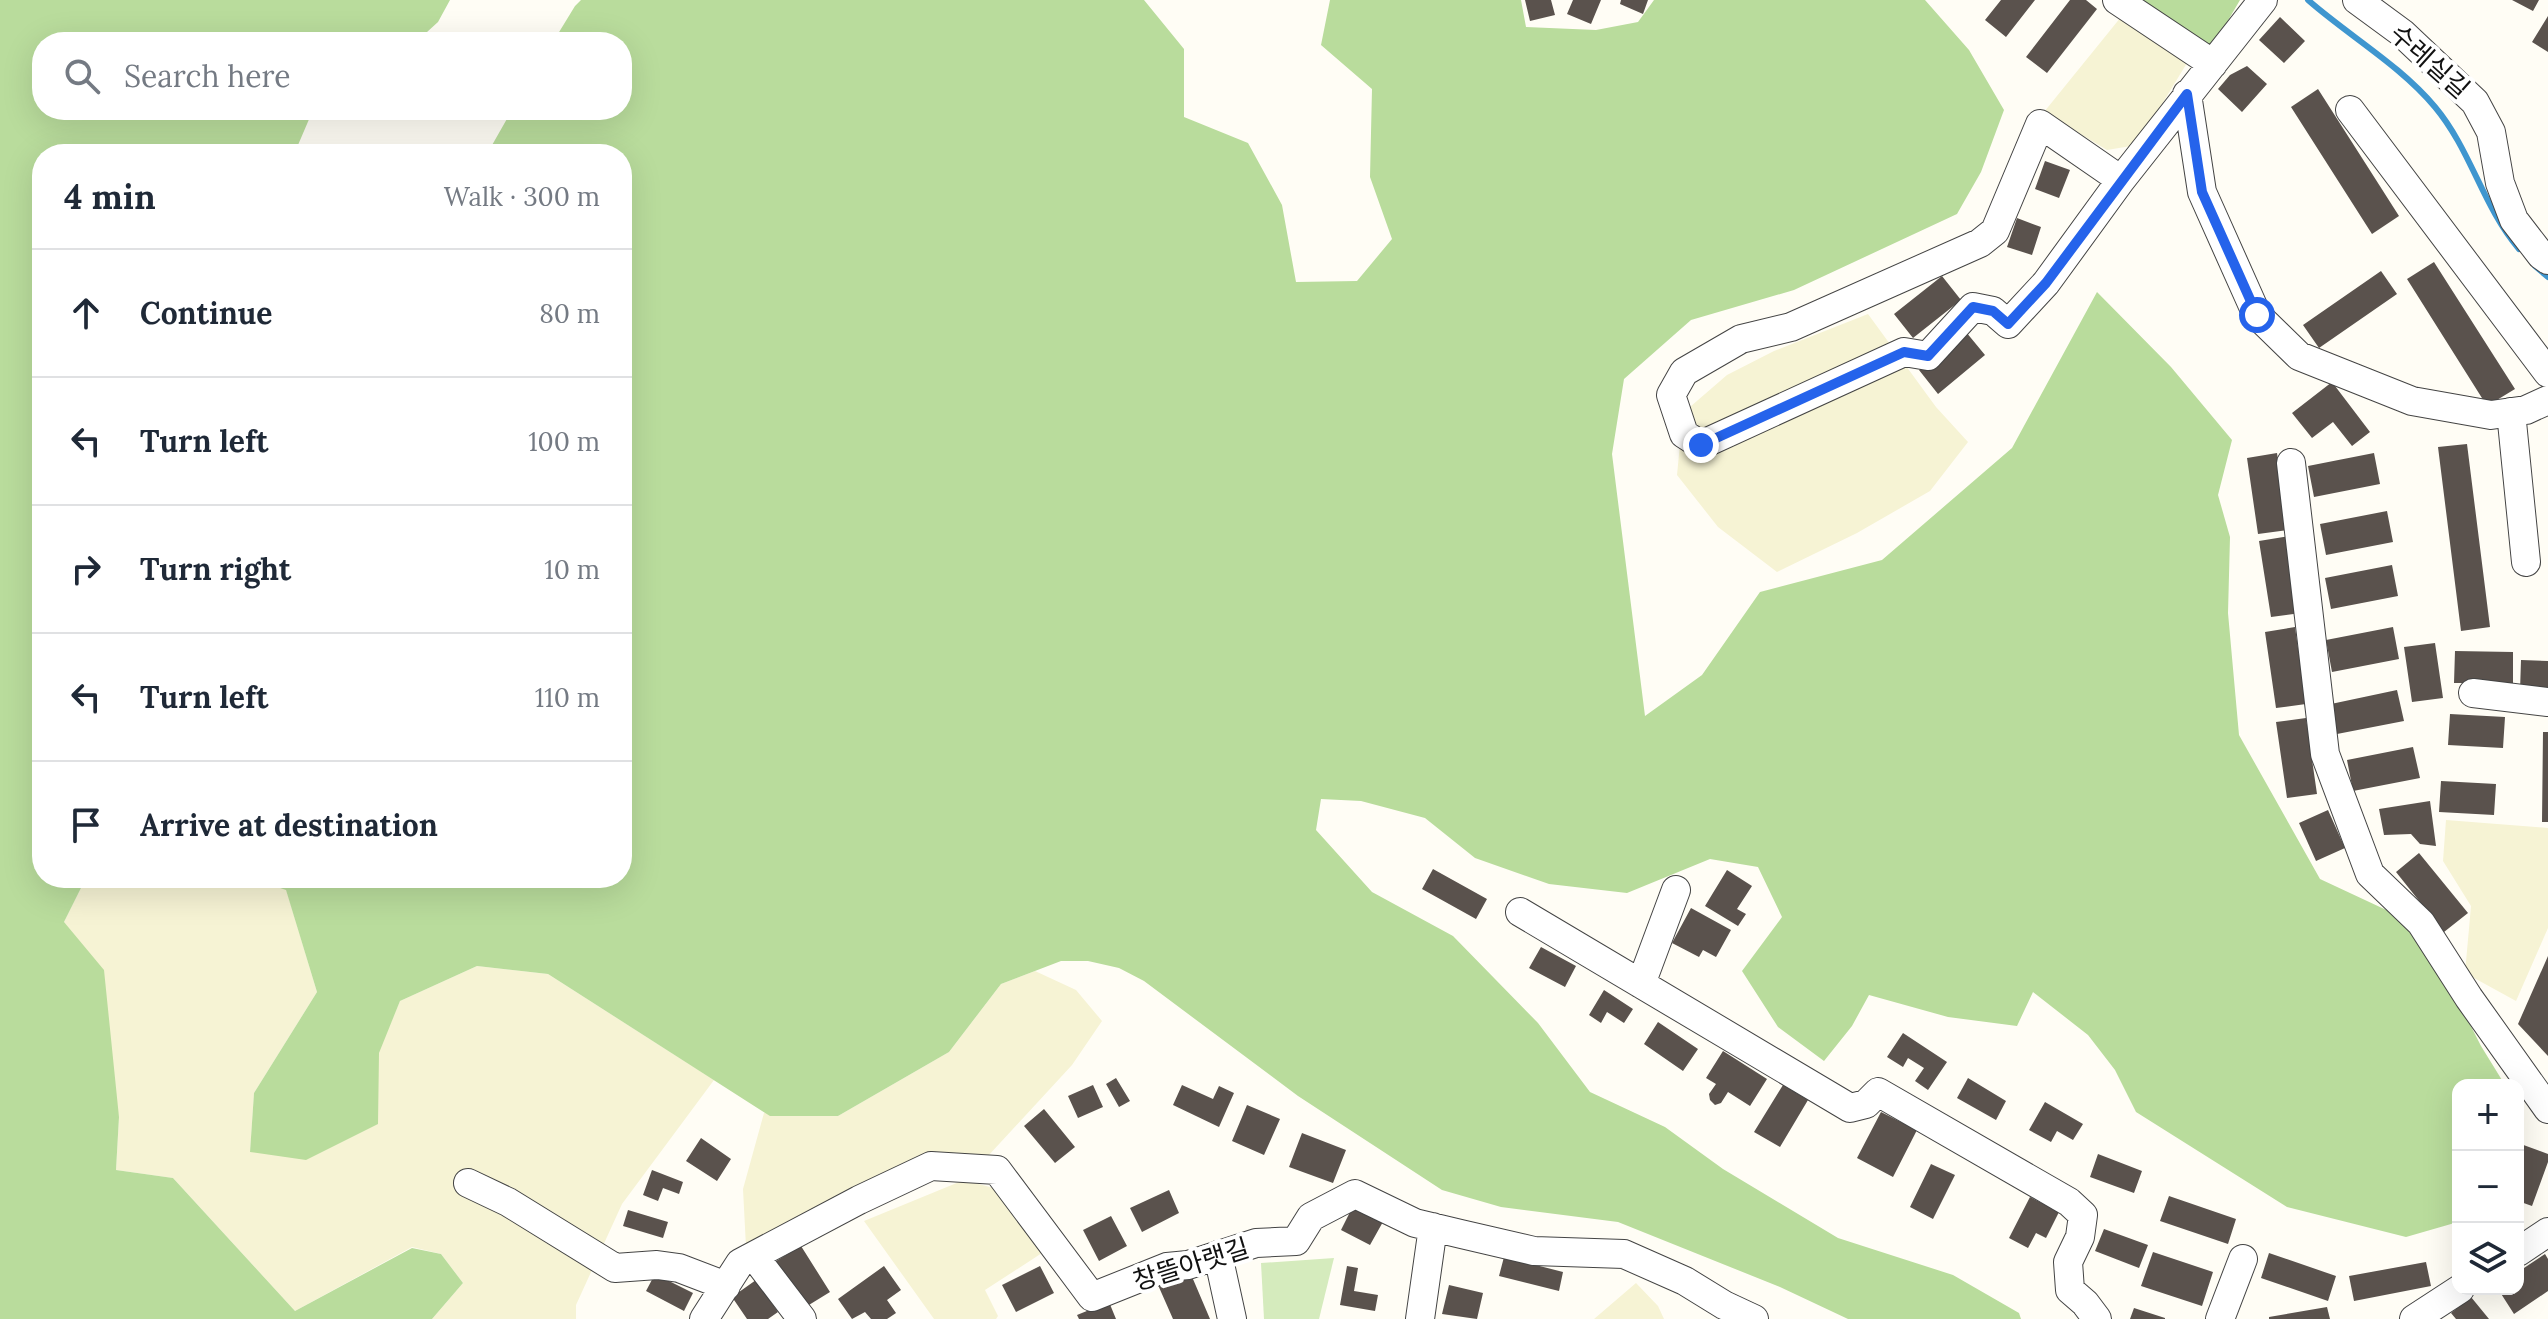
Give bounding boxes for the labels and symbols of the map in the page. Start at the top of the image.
street label: 수레실길 [2383,17,2477,105]
route start [2239,297,2275,333]
route end [1683,427,1719,463]
street label: 창뜰아랫길 [1129,1231,1253,1297]

